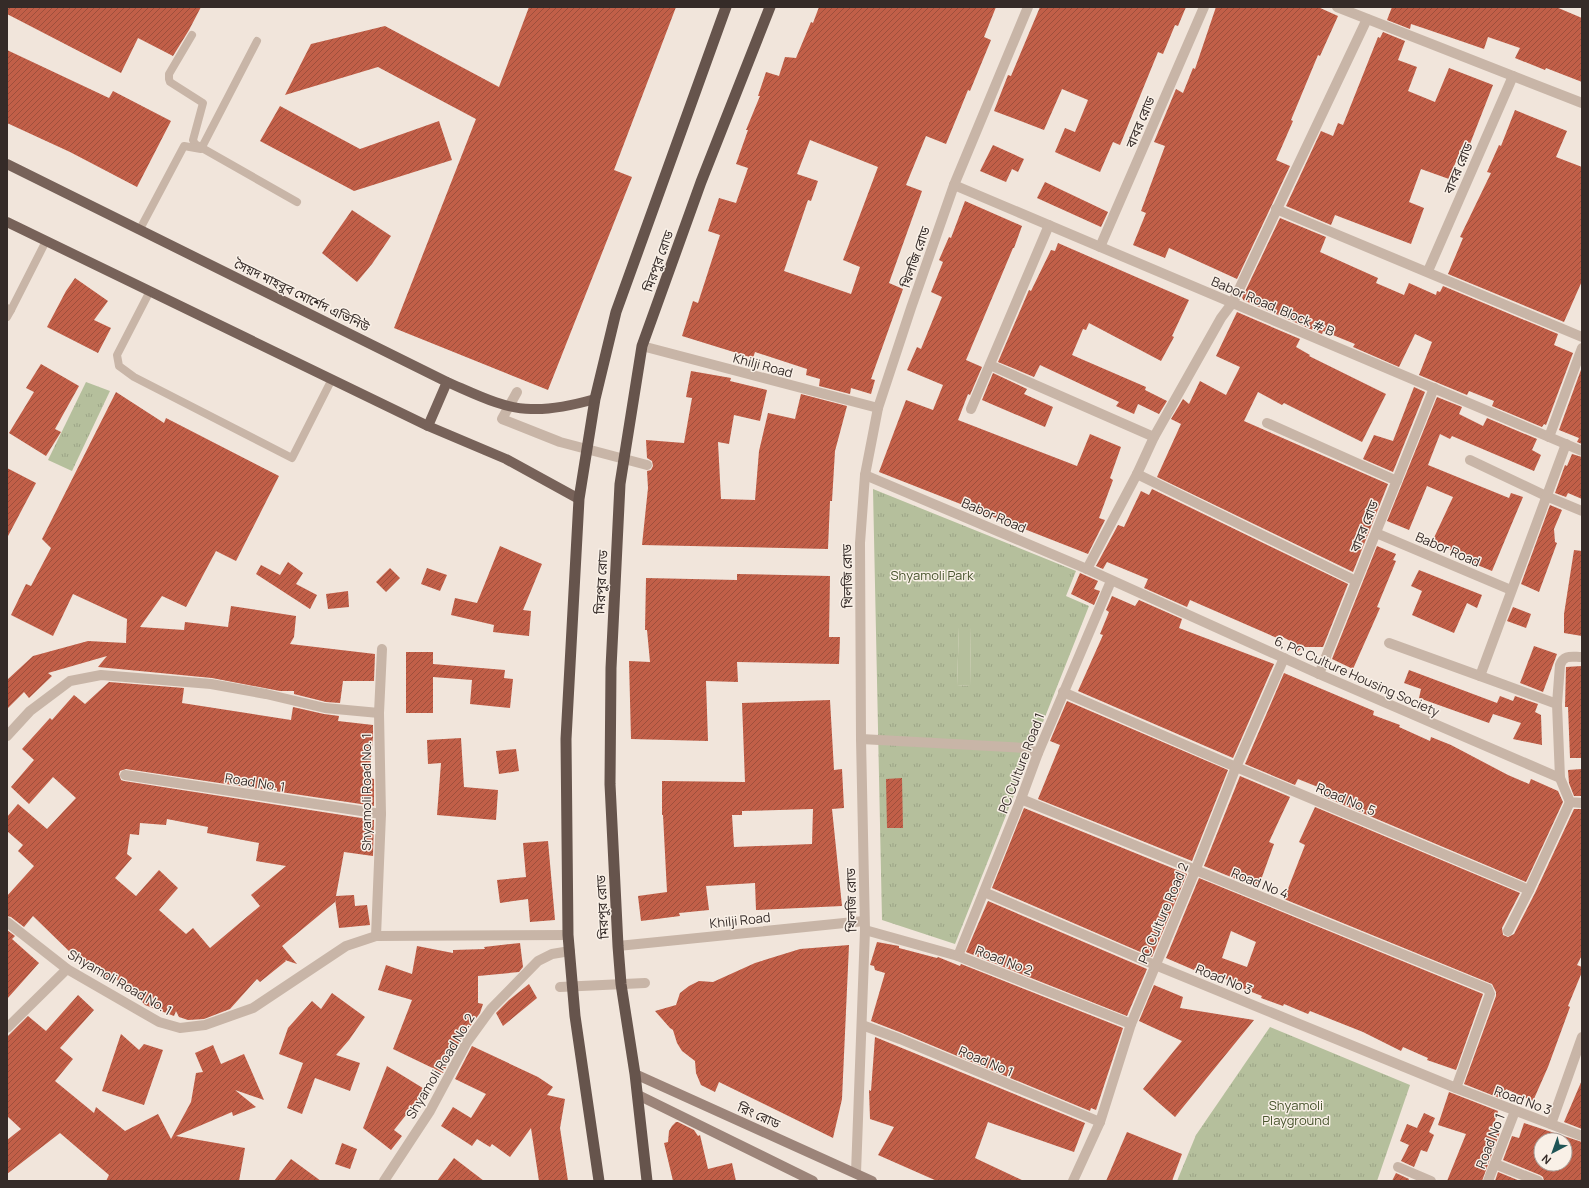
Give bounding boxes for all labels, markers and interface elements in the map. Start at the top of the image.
street label: বাবর রোড [1121,93,1159,152]
street label: বাবর রোড [1439,139,1477,198]
street label: খিলজি রোড [896,223,934,291]
street label: মিরপুর রোড [638,227,678,295]
street label: সৈয়দ মাহবুব মোর্শেদ এভিনিউ [230,254,373,336]
street label: Babor Road, Block # B [1209,272,1337,340]
street label: Khilji Road [731,348,795,382]
street label: Babor Road [959,493,1029,537]
street label: বাবর রোড [1345,497,1383,556]
street label: Babor Road [1413,527,1483,571]
street label: খিলজি রোড [837,543,857,609]
street label: মিরপুর রোড [590,549,612,615]
park label: Shyamoli Park [891,566,974,584]
street label: 6, PC Culture Housing Society [1272,631,1443,721]
street label: PC Culture Road 1 [994,710,1048,816]
street label: Shyamoli Road No. 1 [357,733,375,851]
street label: Road No. 1 [224,768,286,796]
street label: Road No. 5 [1313,778,1379,820]
street label: PC Culture Road 2 [1134,860,1192,966]
street label: Road No 4 [1229,863,1292,903]
street label: খিলজি রোড [841,867,861,933]
street label: মিরপুর রোড [591,874,613,940]
street label: Khilji Road [709,908,771,932]
street label: Road No 2 [973,941,1035,979]
street label: Shyamoli Road No. 1 [65,945,175,1019]
street label: Road No 3 [1193,959,1255,999]
street label: Shyamoli Road No. 2 [401,1010,479,1122]
street label: Road No 1 [956,1041,1016,1081]
street label: Road No 3 [1492,1081,1554,1119]
park label: Shyamoli Playground [1262,1096,1330,1129]
street label: রিং রোড [734,1097,784,1133]
street label: Road No 1 [1471,1111,1509,1171]
north arrow [1533,1132,1573,1172]
text: N [1538,1152,1554,1168]

